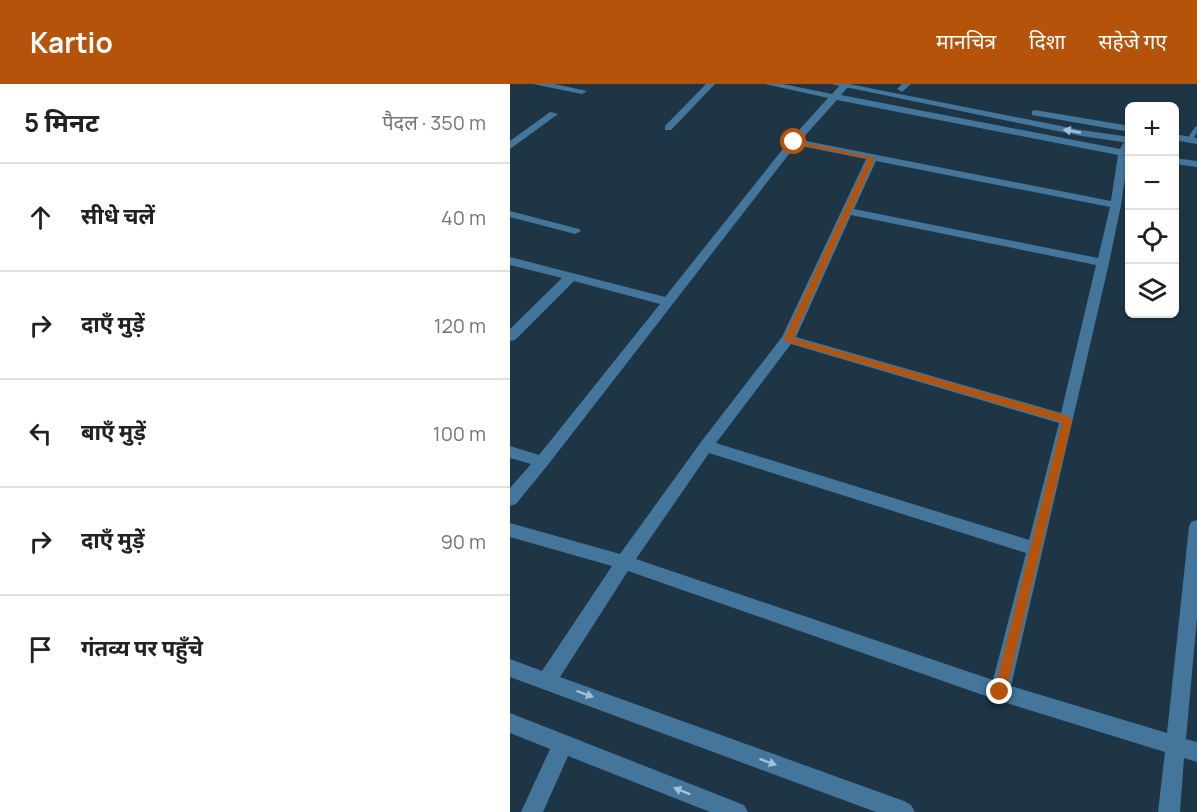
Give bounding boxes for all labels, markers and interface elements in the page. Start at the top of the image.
text: Kartio [30,23,113,61]
text: मानचित्र [936,27,996,55]
text: दिशा [1029,27,1065,55]
text: सहेजे गए [1098,27,1167,55]
map controls [1125,102,1179,318]
button: + [1125,102,1179,156]
text: 5 मिनट [24,104,99,140]
text: पैदल · 350 m [382,109,486,136]
one-way arrow [1062,126,1081,135]
route start [780,128,806,154]
button: − [1125,156,1179,210]
icon: ahead [24,201,57,234]
text: सीधे चलें [81,201,155,231]
text: 40 m [441,204,486,231]
button: locate [1125,210,1179,264]
button: layers [1125,264,1179,318]
icon: right [24,309,57,342]
text: दाएँ मुड़ें [81,309,144,339]
text: 120 m [434,312,486,339]
icon: left [24,417,57,450]
text: बाएँ मुड़ें [81,417,146,447]
text: 100 m [433,420,486,447]
icon: right [24,525,57,558]
text: दाएँ मुड़ें [81,525,144,555]
text: 90 m [440,528,486,555]
icon: arrive [24,633,57,666]
text: गंतव्य पर पहुँचे [81,633,203,663]
route end [986,678,1012,704]
one-way arrow [576,690,594,699]
one-way arrow [759,757,777,767]
one-way arrow [673,785,691,795]

